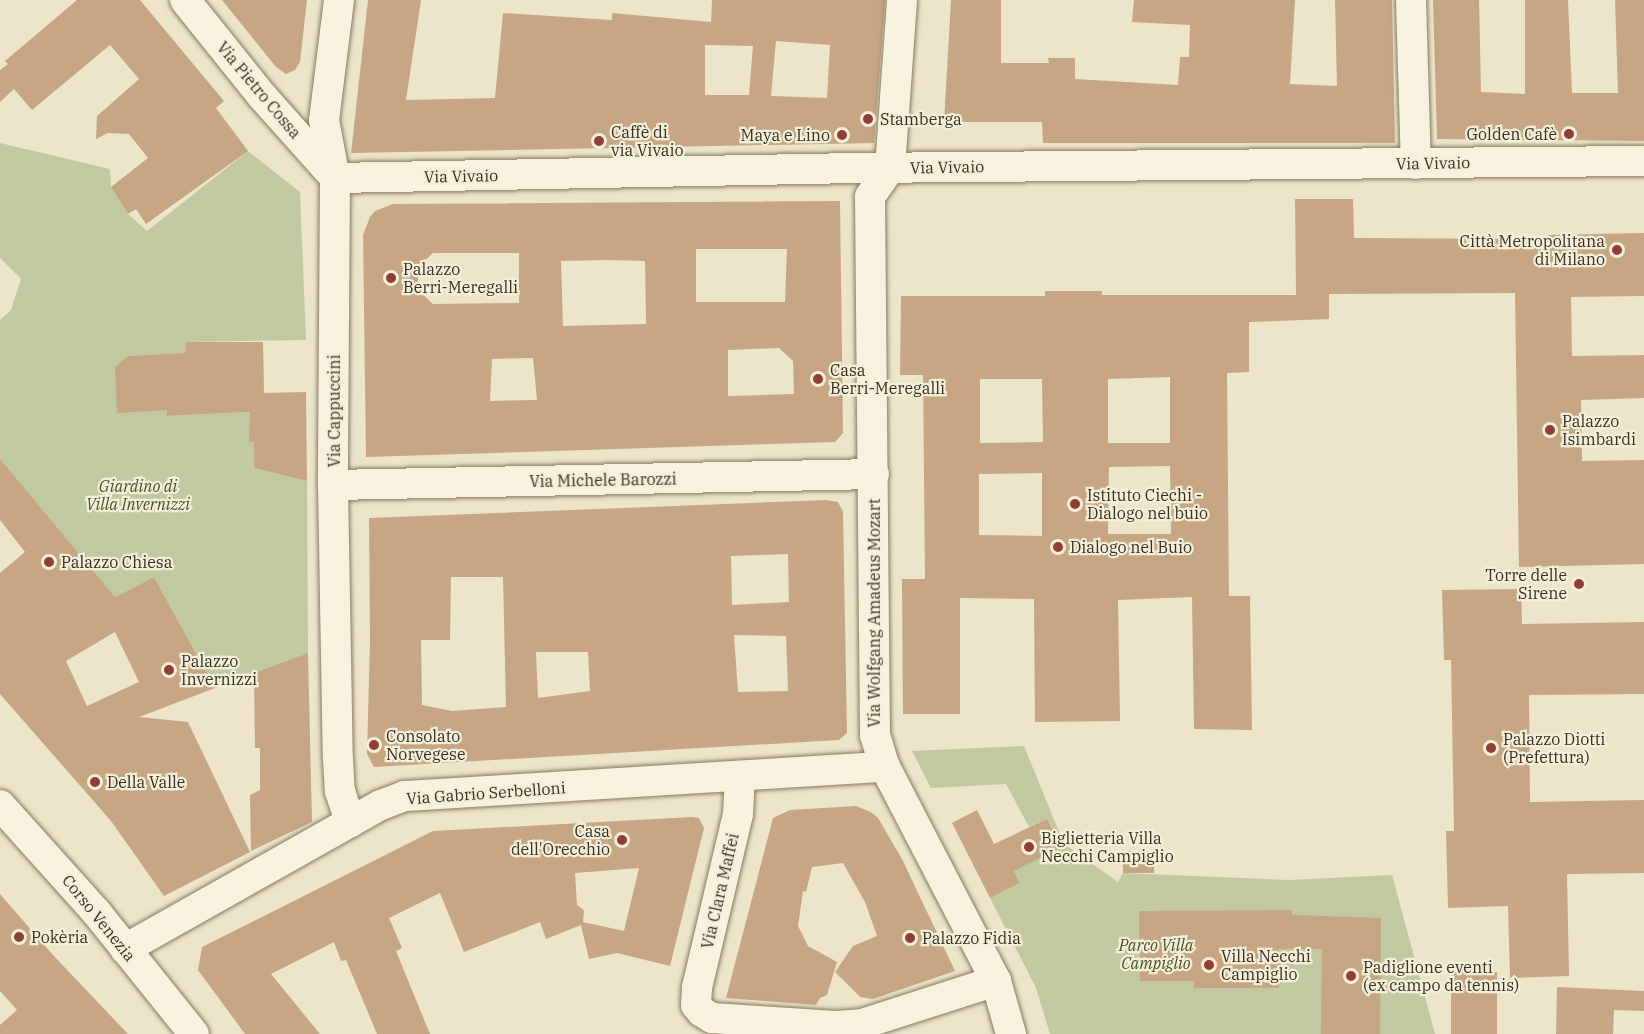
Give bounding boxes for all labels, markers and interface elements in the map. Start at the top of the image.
street label: Via Pietro Cossa [213,38,305,142]
place label: Stamberga [880,109,962,129]
marker: Stamberga [861,112,875,126]
place label: Caffè di via Vivaio [611,122,684,160]
place label: Golden Cafè [1467,124,1557,144]
place label: Maya e Lino [741,125,830,145]
marker: Golden Cafè [1562,127,1576,141]
marker: Maya e Lino [835,128,849,142]
marker: Caffè di via Vivaio [592,134,606,148]
street label: Via Vivaio [1396,153,1470,173]
street label: Via Vivaio [910,157,984,177]
street label: Via Vivaio [424,166,498,186]
place label: Città Metropolitana di Milano [1460,231,1605,269]
marker: Città Metropolitana di Milano [1610,243,1624,257]
place label: Palazzo Berri-Meregalli [403,259,518,297]
marker: Palazzo Berri-Meregalli [384,271,398,285]
street label: Via Cappuccini [324,355,344,467]
place label: Casa Berri-Meregalli [830,360,945,398]
marker: Casa Berri-Meregalli [811,372,825,386]
place label: Palazzo Isimbardi [1562,411,1636,449]
marker: Palazzo Isimbardi [1543,423,1557,437]
street label: Via Michele Barozzi [529,469,677,491]
park label: Giardino di Villa Invernizzi [86,476,190,514]
place label: Istituto Ciechi - Dialogo nel buio [1087,485,1208,523]
marker: Istituto Ciechi - Dialogo nel buio [1068,497,1082,511]
street label: Via Wolfgang Amadeus Mozart [864,498,884,728]
place label: Dialogo nel Buio [1070,537,1192,557]
marker: Dialogo nel Buio [1051,540,1065,554]
place label: Palazzo Chiesa [61,552,172,572]
marker: Palazzo Chiesa [42,555,56,569]
place label: Torre delle Sirene [1485,565,1567,603]
marker: Torre delle Sirene [1572,577,1586,591]
place label: Palazzo Invernizzi [181,651,257,689]
marker: Palazzo Invernizzi [162,663,176,677]
place label: Consolato Norvegese [386,726,465,764]
place label: Palazzo Diotti (Prefettura) [1503,729,1605,767]
marker: Consolato Norvegese [367,738,381,752]
marker: Palazzo Diotti (Prefettura) [1484,741,1498,755]
place label: Della Valle [107,772,185,792]
marker: Della Valle [88,775,102,789]
street label: Via Gabrio Serbelloni [406,778,566,808]
place label: Casa dell'Orecchio [511,821,610,859]
place label: Biglietteria Villa Necchi Campiglio [1041,828,1174,866]
street label: Via Clara Maffei [697,831,743,951]
marker: Casa dell'Orecchio [615,833,629,847]
marker: Biglietteria Villa Necchi Campiglio [1022,840,1036,854]
street label: Corso Venezia [58,871,140,965]
place label: Pokèria [31,927,88,947]
place label: Palazzo Fidia [922,928,1021,948]
marker: Pokèria [12,930,26,944]
marker: Palazzo Fidia [903,931,917,945]
park label: Parco Villa Campiglio [1119,935,1193,973]
place label: Villa Necchi Campiglio [1221,946,1311,984]
place label: Padiglione eventi (ex campo da tennis) [1363,957,1519,995]
marker: Villa Necchi Campiglio [1202,958,1216,972]
marker: Padiglione eventi (ex campo da tennis) [1344,969,1358,983]

